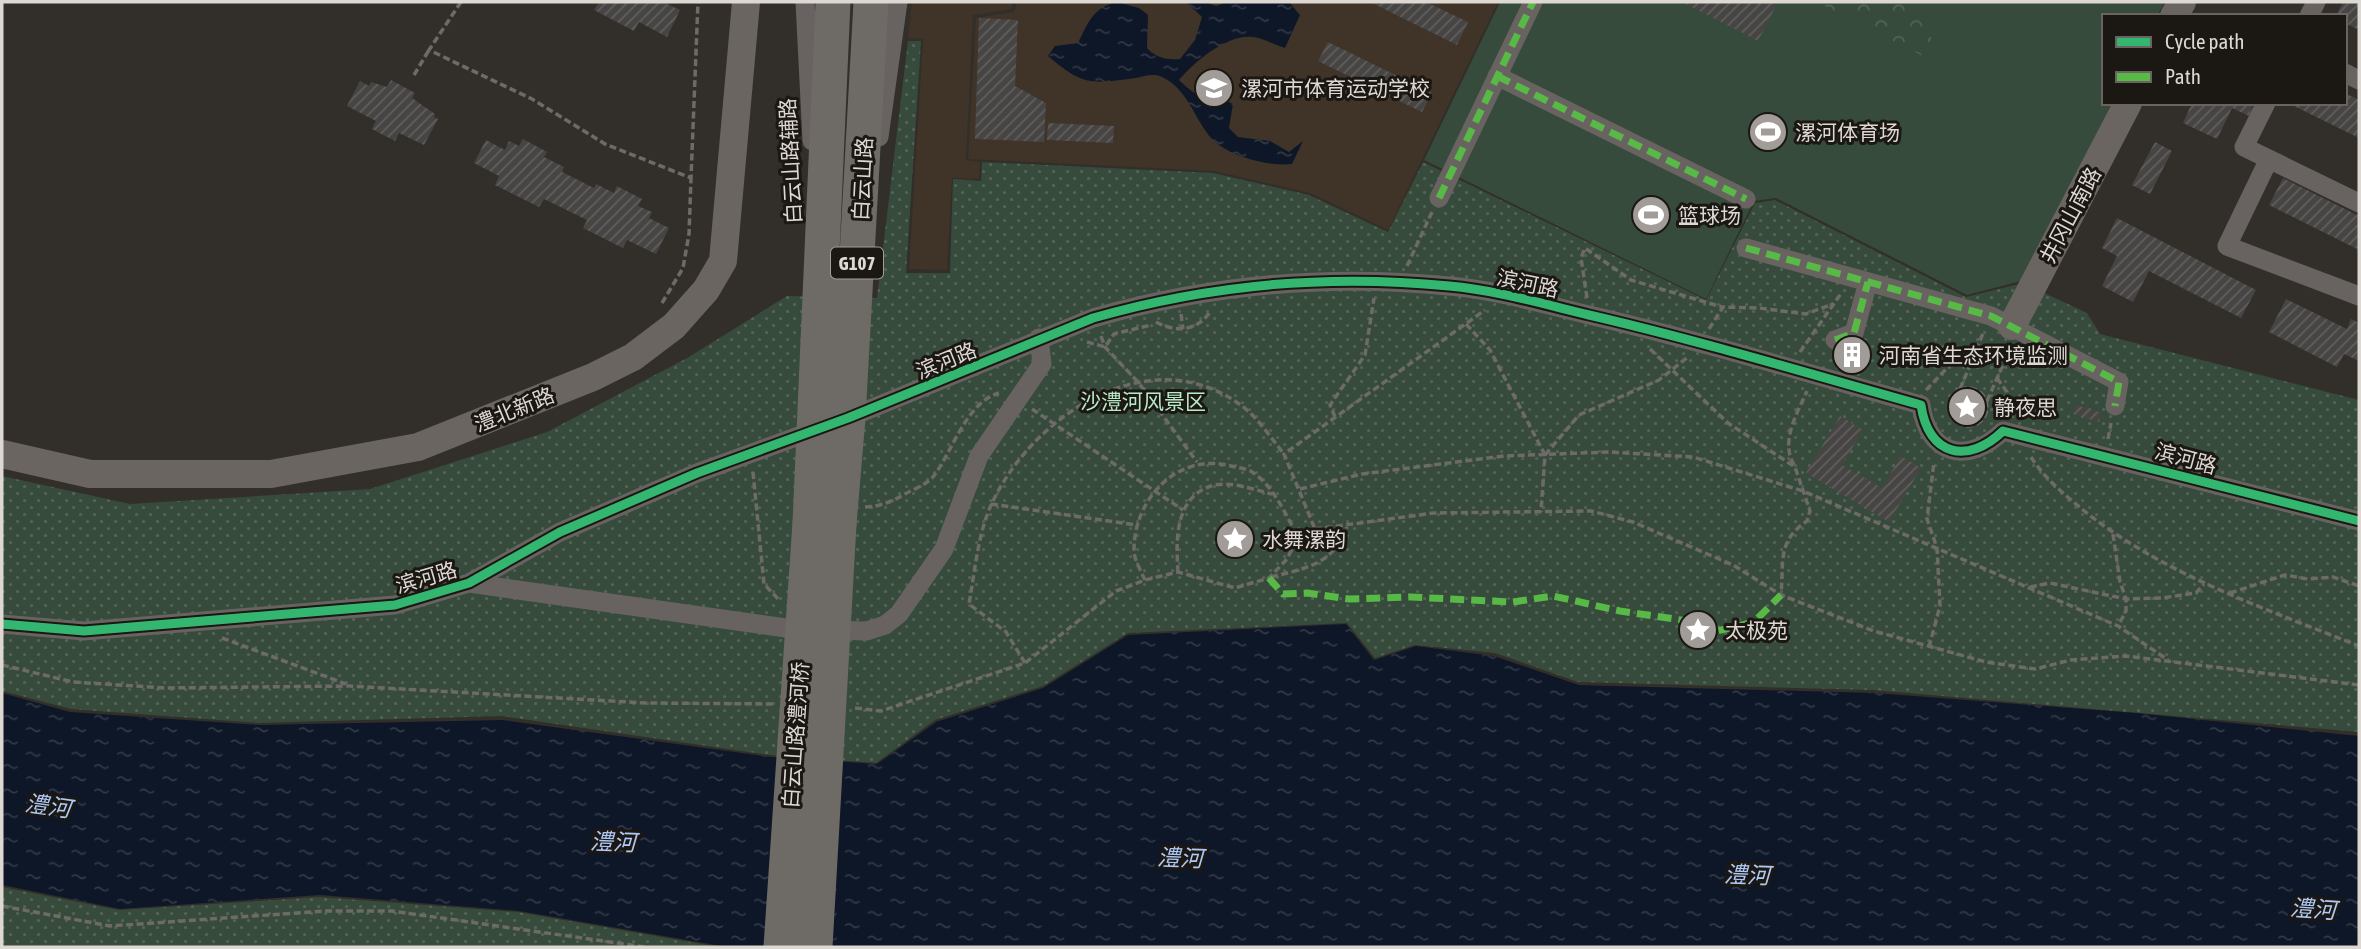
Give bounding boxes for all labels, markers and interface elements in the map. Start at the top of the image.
legend [2102,14,2347,105]
text: Cycle path [2165,29,2244,53]
text: Path [2165,64,2201,88]
school or university icon: 漯河市体育运动学校 [1193,67,1235,109]
place label: 漯河市体育运动学校 [1241,76,1430,100]
street label: 白云山路辅路 [775,97,805,225]
sports icon: 漯河体育场 [1747,111,1789,153]
place label: 漯河体育场 [1795,120,1900,144]
street label: 白云山路 [848,136,876,222]
street label: 井冈山南路 [2035,163,2105,267]
sports icon: 篮球场 [1630,194,1672,236]
place label: 篮球场 [1678,203,1741,227]
road number: G107 [831,247,883,278]
street label: 滨河路 [1495,265,1561,301]
building icon: 河南省生态环境监测 [1831,334,1873,376]
street label: 滨河路 [912,337,980,383]
place label: 河南省生态环境监测 [1879,343,2068,367]
street label: 澧北新路 [471,382,557,436]
place icon: 静夜思 [1946,386,1988,428]
park label: 沙澧河风景区 [1080,389,1206,413]
place label: 静夜思 [1994,395,2057,419]
street label: 滨河路 [2152,438,2220,478]
place icon: 水舞漯韵 [1214,518,1256,560]
place label: 水舞漯韵 [1262,527,1346,551]
street label: 滨河路 [392,557,460,597]
place icon: 太极苑 [1677,609,1719,651]
place label: 太极苑 [1725,618,1788,642]
street label: 白云山路澧河桥 [778,661,812,809]
water label: 澧河 [23,790,77,823]
water label: 澧河 [590,828,640,856]
water label: 澧河 [1157,844,1207,872]
water label: 澧河 [1724,861,1774,889]
water label: 澧河 [2289,894,2341,924]

